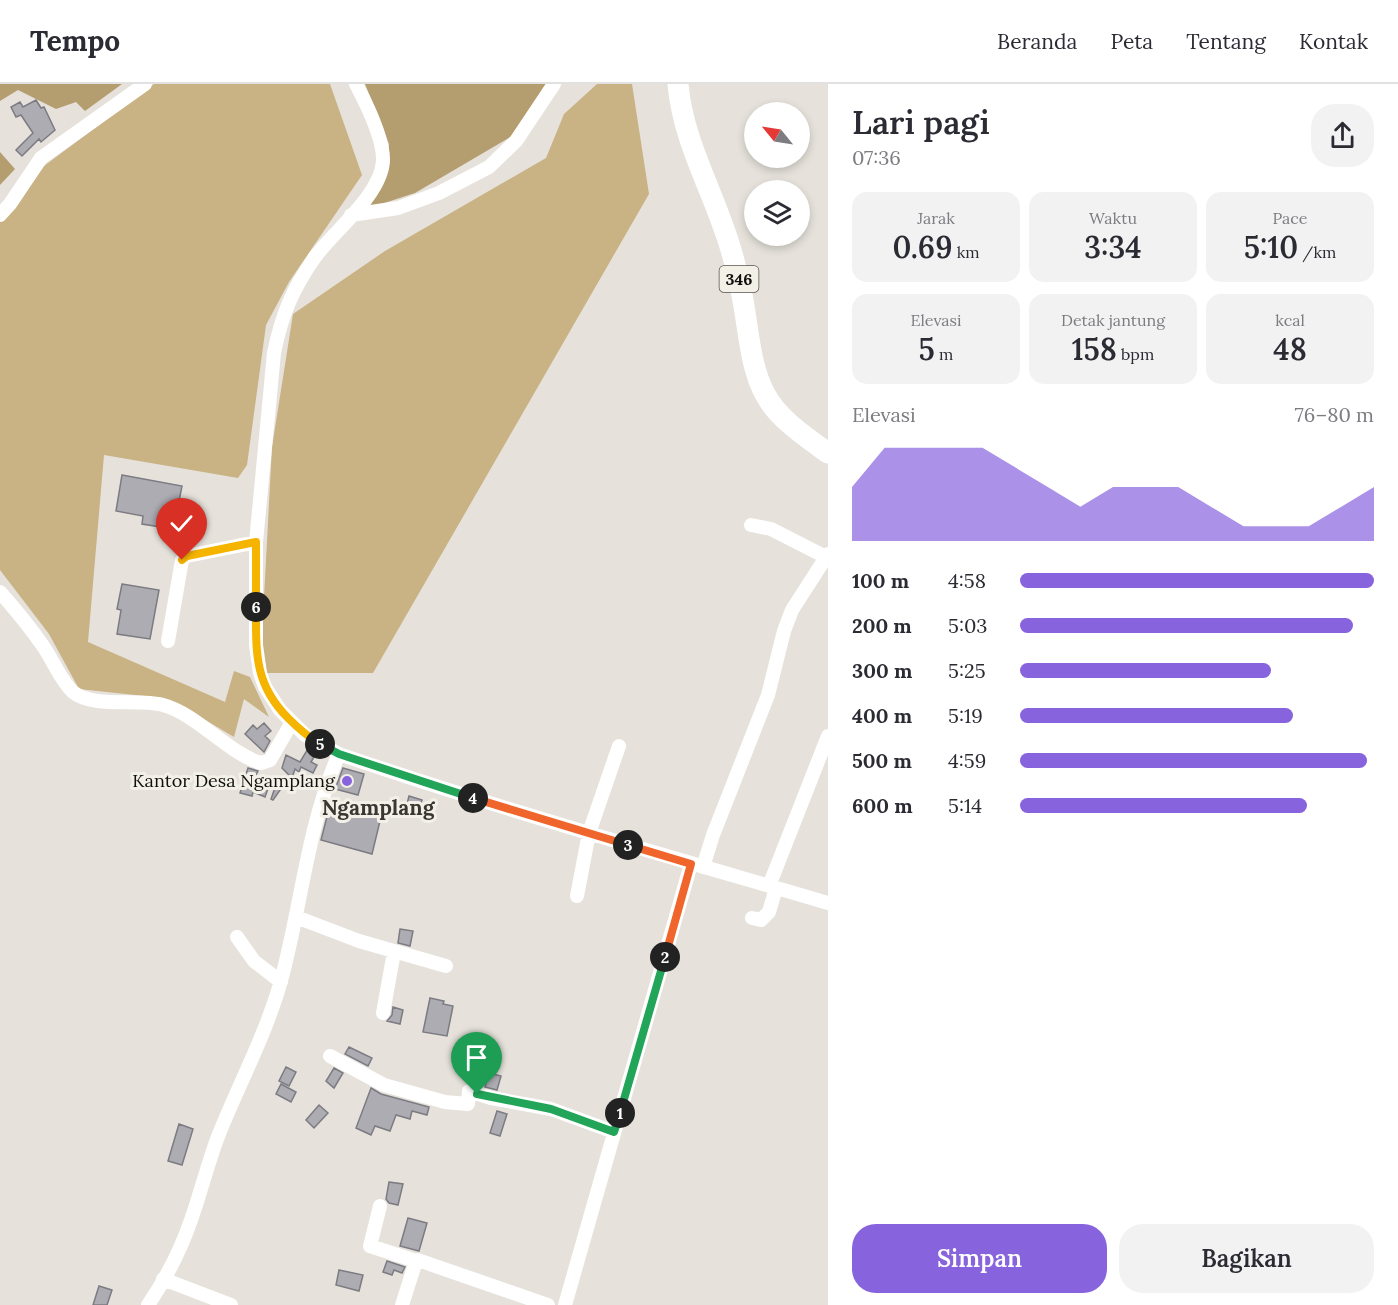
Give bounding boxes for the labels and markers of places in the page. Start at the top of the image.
pin [156,498,207,560]
pin: 6 [241,592,271,622]
pin: 5 [305,729,335,759]
place label: Kantor Desa Ngamplang [132,769,336,792]
marker: Kantor Desa Ngamplang [340,774,354,788]
pin: 4 [458,783,488,813]
pin: 3 [613,830,643,860]
pin: 2 [650,942,680,972]
pin [451,1032,502,1094]
pin: 1 [605,1098,635,1128]

